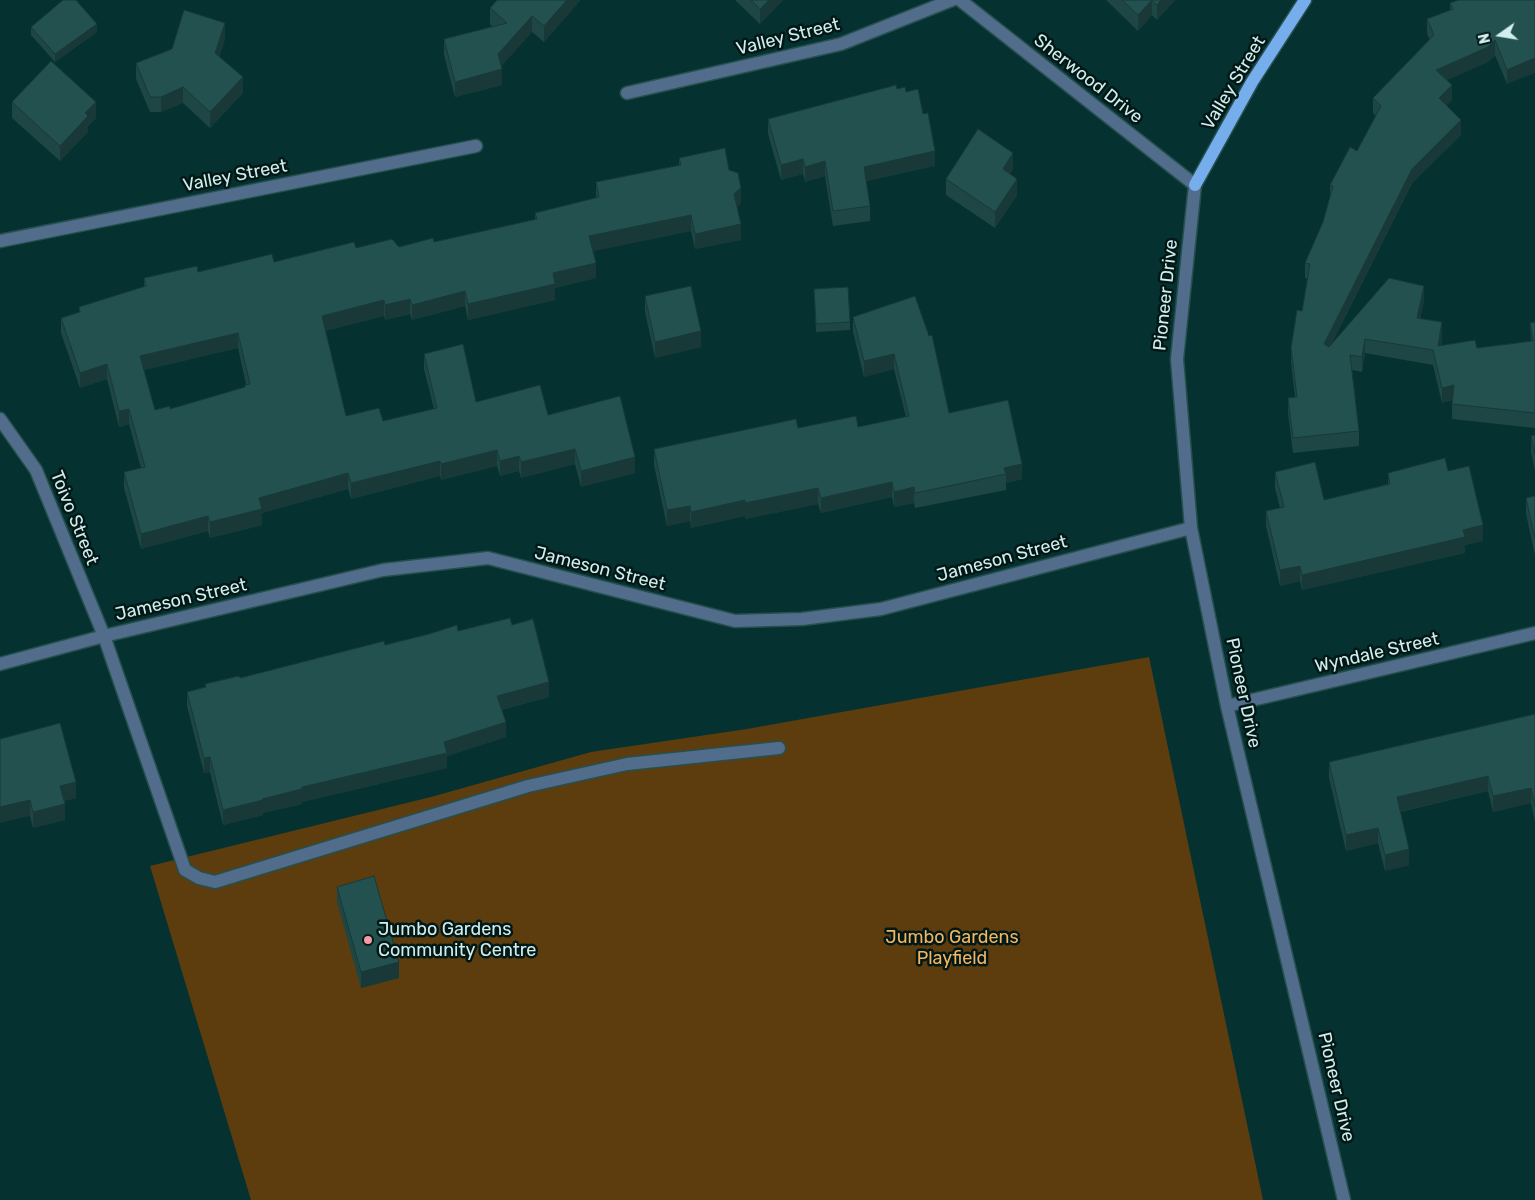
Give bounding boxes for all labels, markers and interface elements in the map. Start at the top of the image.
north arrow [1475,10,1525,60]
street label: Valley Street [734,14,842,60]
street label: Sherwood Drive [1029,30,1147,128]
street label: Valley Street [1198,32,1270,134]
text: N [1475,32,1494,45]
street label: Valley Street [181,155,289,197]
street label: Pioneer Drive [1149,238,1183,352]
street label: Toivo Street [45,468,103,568]
street label: Jameson Street [934,531,1070,587]
street label: Jameson Street [532,542,668,596]
street label: Jameson Street [113,574,249,626]
street label: Wyndale Street [1313,628,1441,678]
street label: Pioneer Drive [1221,636,1265,750]
place label: Jumbo Gardens Community Centre [378,919,536,962]
park label: Jumbo Gardens Playfield [885,927,1019,970]
marker: Jumbo Gardens Community Centre [362,934,374,946]
street label: Pioneer Drive [1313,1030,1359,1144]

